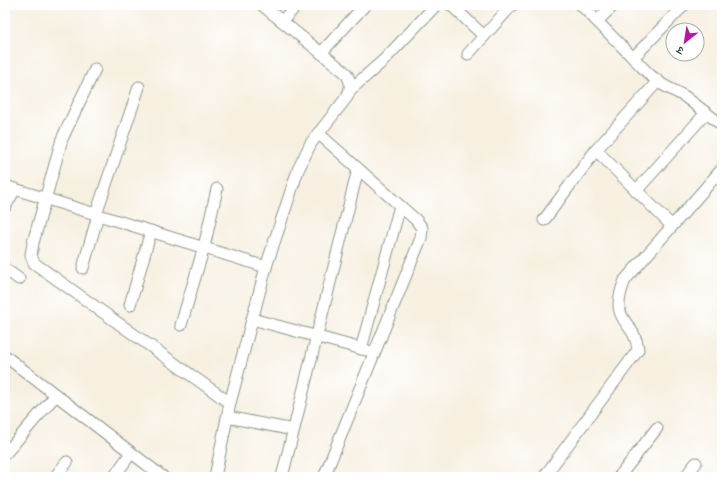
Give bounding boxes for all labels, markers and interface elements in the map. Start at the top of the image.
north arrow [665,22,705,62]
text: उ [673,42,687,58]

